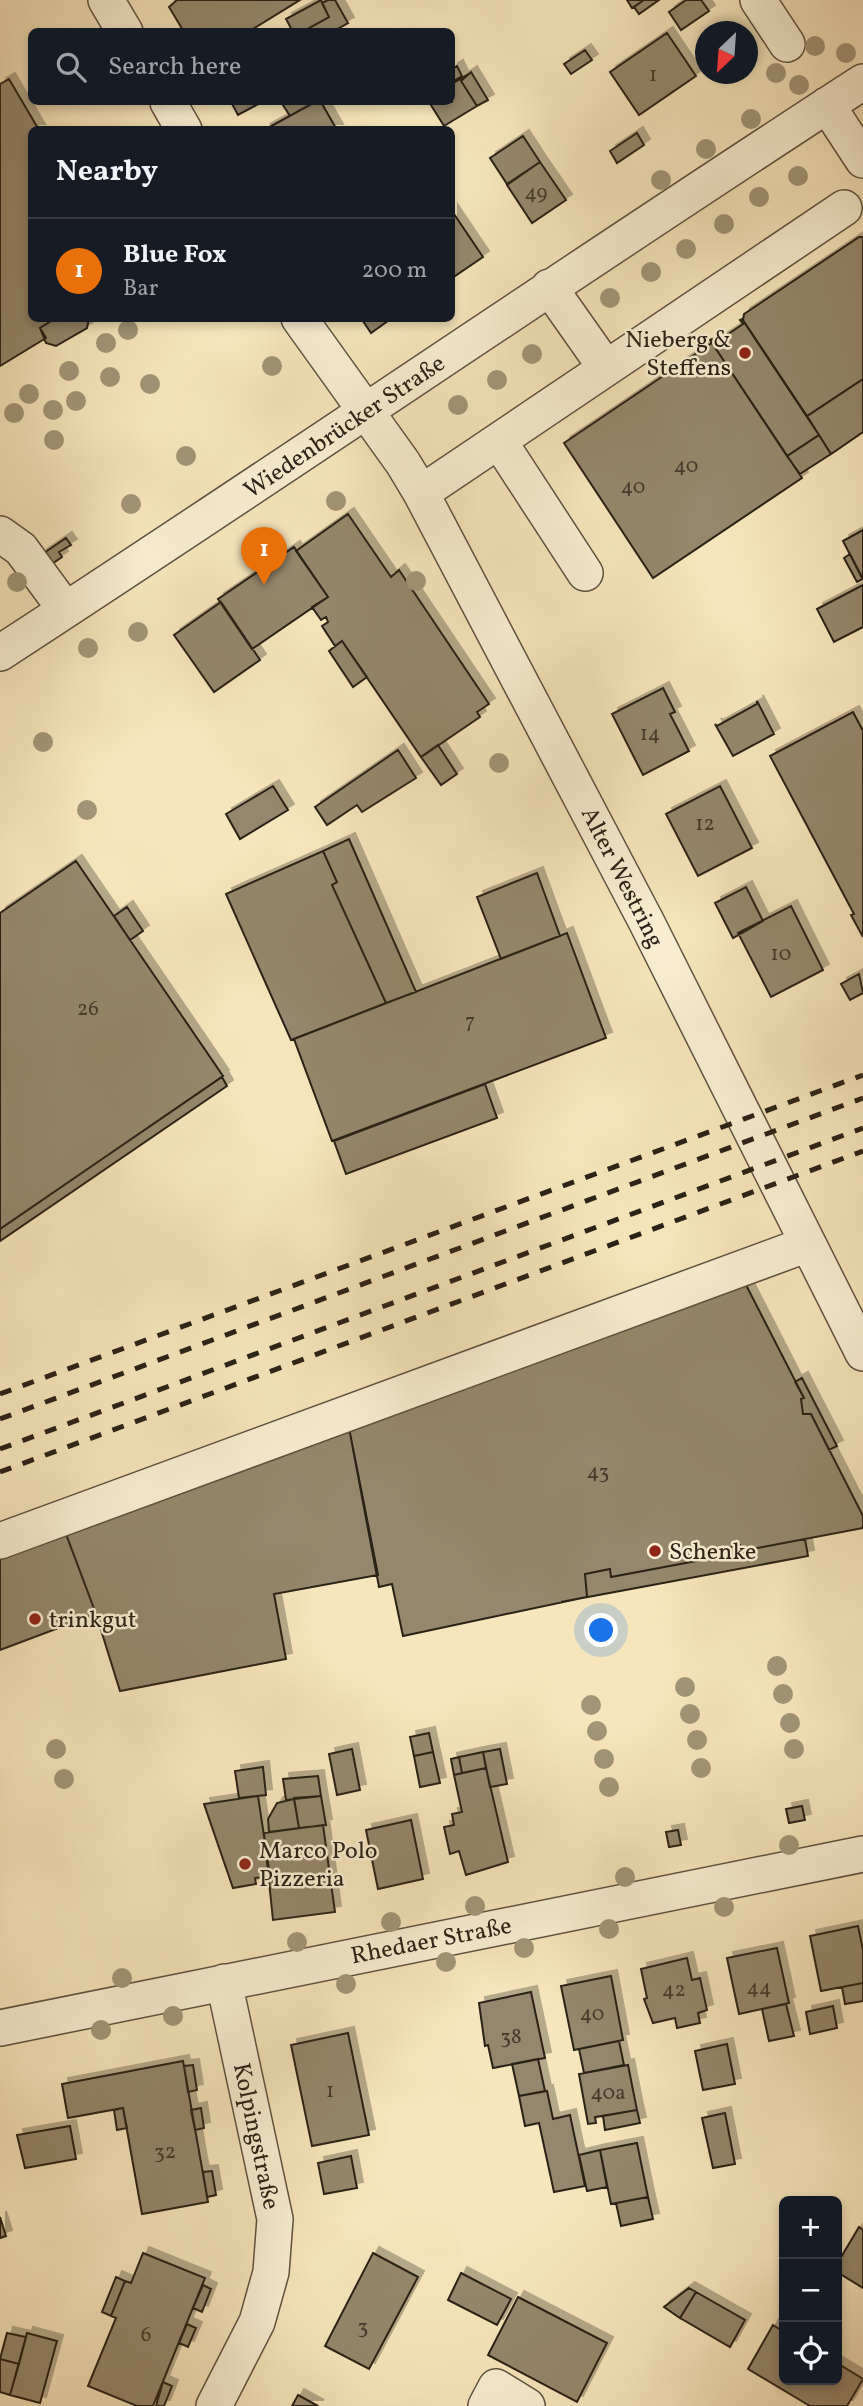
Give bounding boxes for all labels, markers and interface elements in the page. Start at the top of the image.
north arrow [695,21,758,84]
search box [28,28,455,105]
icon: search [52,48,90,86]
text: Search here [108,49,241,85]
house number: 1 [649,61,657,90]
text: Nearby [56,151,158,193]
house number: 49 [525,179,548,208]
text: Blue Fox [123,237,227,273]
text: 1 [74,255,84,287]
text: 200 m [362,255,427,287]
text: Bar [123,273,158,305]
place label: Nieberg & Steffens [625,324,731,386]
marker: Nieberg & Steffens [737,345,753,361]
street label: Wiedenbrücker Straße [238,347,453,508]
house number: 40 [674,452,698,481]
house number: 40 [621,473,645,502]
pin: 1 [241,527,287,585]
house number: 14 [640,720,660,749]
street label: Alter Westring [571,802,671,954]
house number: 12 [695,810,715,839]
house number: 10 [771,940,791,969]
house number: 26 [77,995,99,1024]
house number: 7 [465,1008,475,1037]
house number: 43 [587,1458,609,1487]
place label: Schenke [669,1536,756,1570]
marker: Schenke [647,1543,663,1559]
place label: trinkgut [49,1604,136,1638]
marker: trinkgut [27,1611,43,1627]
your location [584,1613,618,1647]
place label: Marco Polo Pizzeria [259,1835,378,1897]
marker: Marco Polo Pizzeria [237,1856,253,1872]
street label: Rhedaer Straße [348,1910,515,1974]
house number: 44 [746,1974,772,2003]
house number: 42 [662,1976,686,2005]
house number: 40 [580,2000,604,2029]
house number: 38 [500,2023,522,2052]
street label: Kolpingstraße [223,2060,287,2213]
house number: 1 [326,2077,334,2106]
house number: 40a [590,2079,626,2108]
house number: 32 [154,2138,176,2167]
map controls [779,2196,842,2385]
button: + [779,2196,842,2259]
button: − [779,2259,842,2322]
house number: 3 [358,2313,368,2342]
house number: 6 [141,2321,151,2350]
button: locate [779,2322,842,2385]

